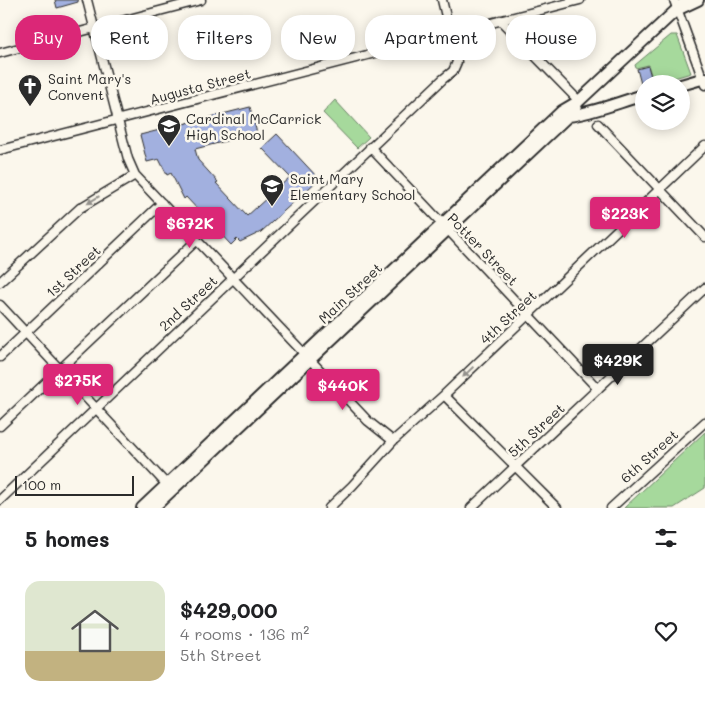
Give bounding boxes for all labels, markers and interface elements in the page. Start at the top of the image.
chip: Buy [15,15,81,60]
chip: Rent [91,15,168,60]
chip: Filters [178,15,271,60]
chip: New [281,15,355,60]
chip: Apartment [365,15,496,60]
chip: House [506,15,596,60]
street label: Augusta Street [147,63,253,109]
place label: Saint Mary's Convent [48,69,131,104]
church icon: Saint Mary's Convent [17,73,43,107]
map controls [635,75,690,130]
button: layers [635,75,690,130]
place label: Cardinal McCarrick High School [186,109,322,144]
school or university icon: Cardinal McCarrick High School [156,113,182,147]
place label: Saint Mary Elementary School [290,169,416,204]
school or university icon: Saint Mary Elementary School [259,173,285,207]
one-way arrow [86,196,99,205]
pin: $223K [590,196,660,239]
text: $223K [601,202,649,223]
pin: $672K [155,206,225,249]
street label: Potter Street [444,209,522,289]
text: $672K [166,212,214,233]
street label: 1st Street [42,241,104,301]
street label: Main Street [314,258,386,328]
street label: 2nd Street [155,271,221,335]
street label: 4th Street [475,286,541,348]
pin: $429K [583,344,653,386]
text: $429K [593,349,643,370]
pin: $275K [43,364,113,406]
one-way arrow [462,366,474,378]
pin: $440K [308,368,378,411]
text: $275K [54,369,102,390]
text: $440K [318,374,369,395]
street label: 5th Street [503,399,569,461]
street label: 6th Street [616,425,682,487]
scale bar [15,473,134,496]
text: 100 m [22,475,61,494]
icon: filters [652,524,680,552]
text: 5 homes [25,525,110,552]
text: $429,000 [180,596,278,623]
icon: home [65,601,125,661]
icon: heart [652,617,680,645]
text: 4 rooms · 136 m² [180,623,309,644]
text: 5th Street [180,644,261,665]

